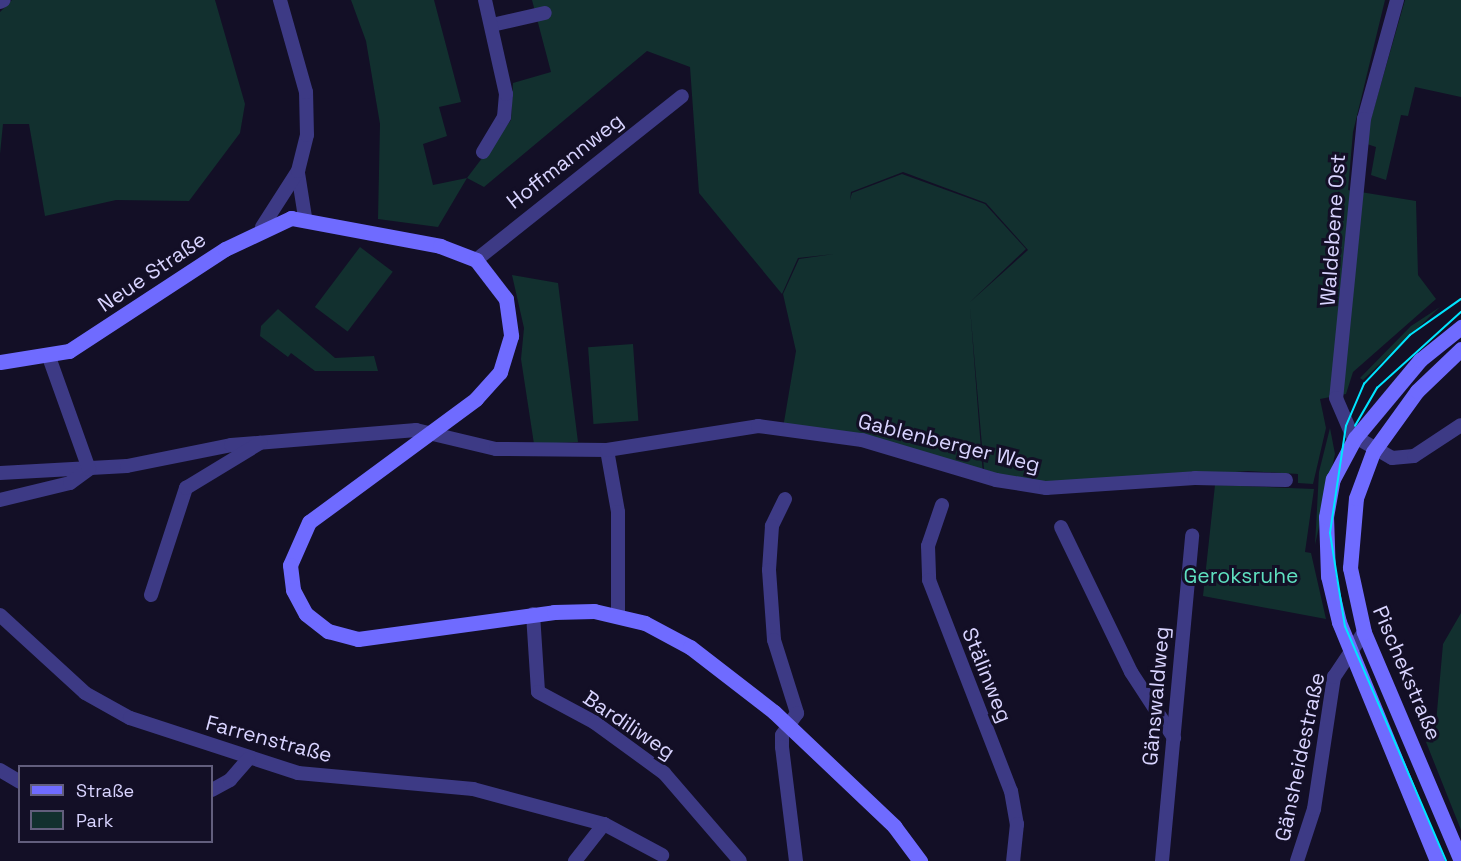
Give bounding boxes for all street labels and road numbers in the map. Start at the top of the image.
street label: Hoffmannweg [502,108,628,214]
street label: Waldebene Ost [1315,153,1351,307]
street label: Neue Straße [93,227,211,317]
street label: Gablenberger Weg [855,408,1043,478]
street label: Pischekstraße [1367,602,1447,744]
street label: Stälinweg [957,624,1017,726]
street label: Gänswaldweg [1137,625,1175,767]
street label: Gänsheidestraße [1270,670,1330,844]
street label: Bardiliweg [578,685,680,765]
street label: Farrenstraße [203,710,335,768]

